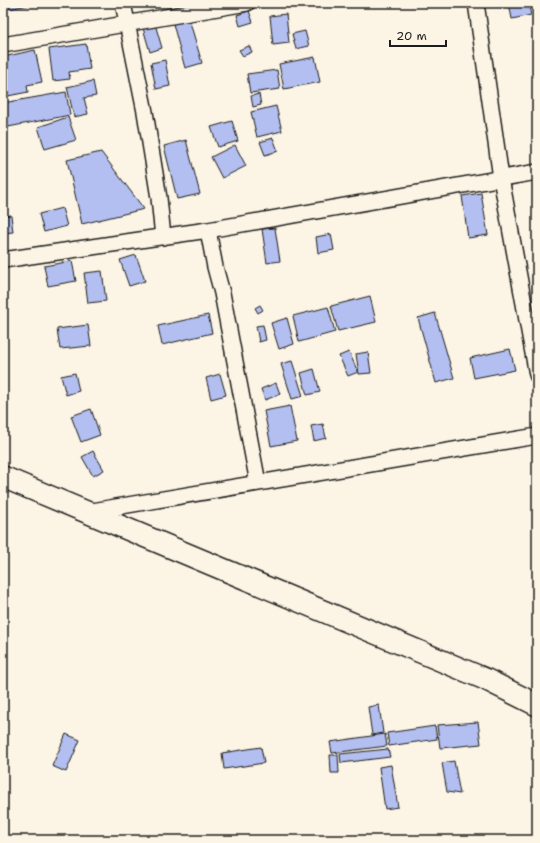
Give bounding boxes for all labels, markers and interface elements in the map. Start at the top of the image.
scale bar [390,22,446,48]
text: 20 m [396,28,427,44]

